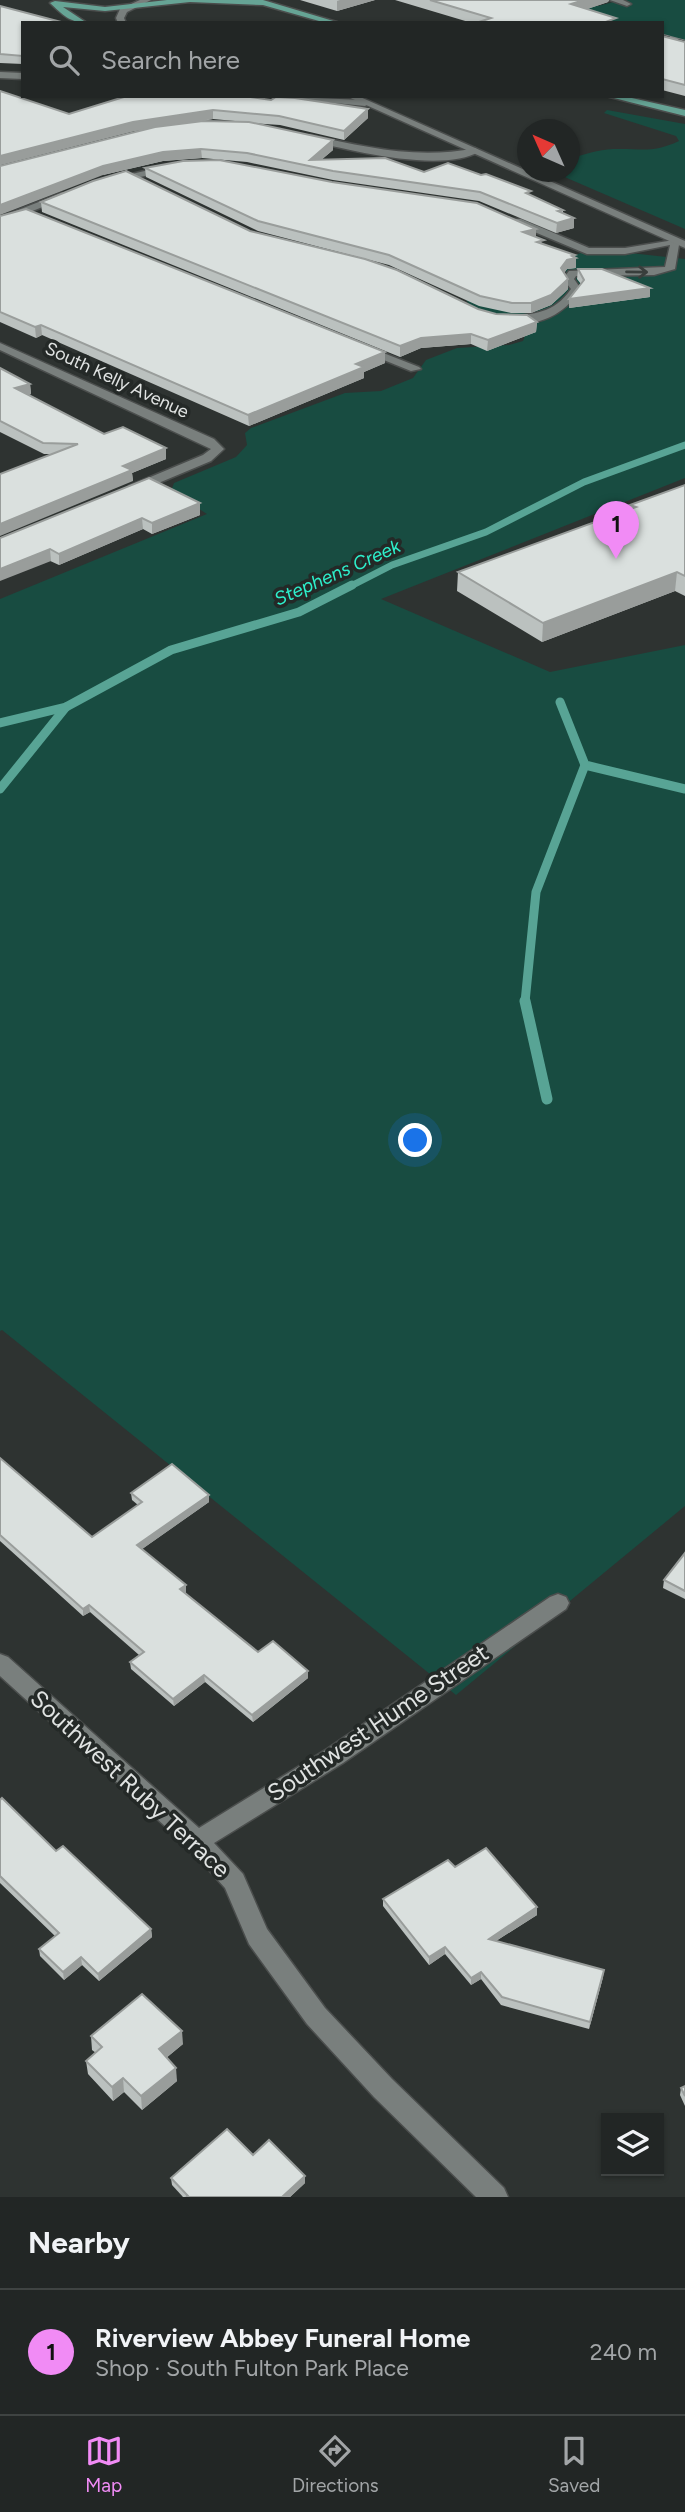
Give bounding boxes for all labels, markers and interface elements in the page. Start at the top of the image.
search box [21,21,664,98]
icon: search [45,41,83,79]
text: Search here [101,44,240,76]
north arrow [517,119,580,182]
one-way arrow [625,265,648,279]
street label: South Kelly Avenue [42,337,193,423]
pin: 1 [593,501,639,559]
water label: Stephens Creek [270,534,405,611]
your location [398,1123,432,1157]
street label: Southwest Hume Street [262,1638,494,1807]
street label: Southwest Ruby Terrace [25,1684,236,1884]
map controls [601,2113,664,2176]
button: layers [601,2113,664,2176]
text: Nearby [28,2224,130,2261]
text: Riverview Abbey Funeral Home [95,2322,471,2354]
text: 1 [46,2338,56,2366]
text: 240 m [590,2338,657,2366]
text: Shop · South Fulton Park Place [95,2354,409,2382]
tab: Map [85,2432,123,2497]
tab: Directions [292,2432,379,2497]
tab: Saved [548,2432,600,2497]

